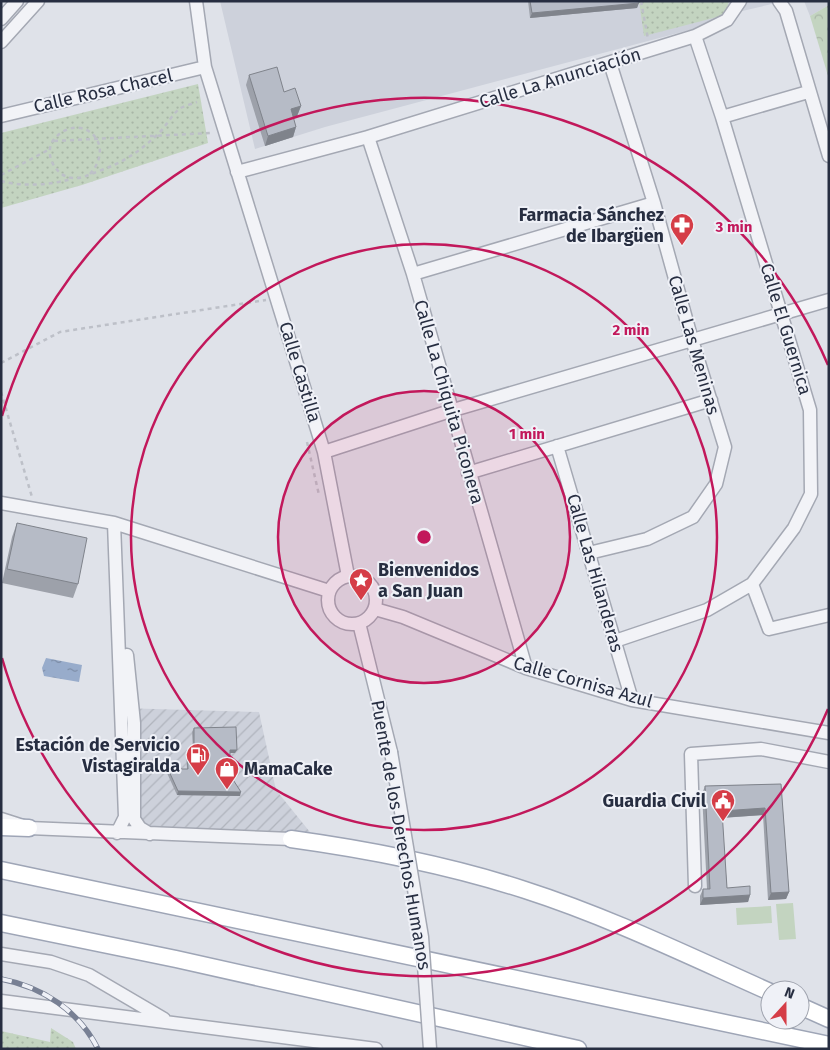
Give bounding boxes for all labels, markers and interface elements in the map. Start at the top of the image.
street label: Calle La Anunciación [476,43,644,113]
street label: Calle Rosa Chacel [31,64,175,118]
place label: Farmacia Sánchez de Ibargüen [519,204,664,247]
pharmacy icon: Farmacia Sánchez de Ibargüen [669,212,695,246]
text: 3 min [715,218,752,236]
street label: Calle El Guernica [756,261,816,397]
street label: Calle Las Meninas [664,273,724,417]
street label: Calle La Chiquita Piconera [409,297,489,507]
street label: Calle Castilla [274,319,326,425]
text: 2 min [613,321,649,339]
text: 1 min [509,425,545,443]
street label: Calle Las Hilanderas [562,491,628,655]
centre of rings [415,528,433,546]
place label: Bienvenidos a San Juan [378,559,479,602]
place icon: Bienvenidos a San Juan [348,567,374,601]
street label: Calle Cornisa Azul [511,652,655,712]
street label: Puente de los Derechos Humanos [366,698,436,972]
place label: Estación de Servicio Vistagiralda [15,734,180,777]
fuel station icon: Estación de Servicio Vistagiralda [185,742,211,776]
shop icon: MamaCake [214,756,240,790]
place label: MamaCake [244,758,333,780]
public building icon: Guardia Civil [710,788,736,822]
place label: Guardia Civil [602,790,707,812]
north arrow [760,980,810,1030]
text: N [782,984,797,1003]

